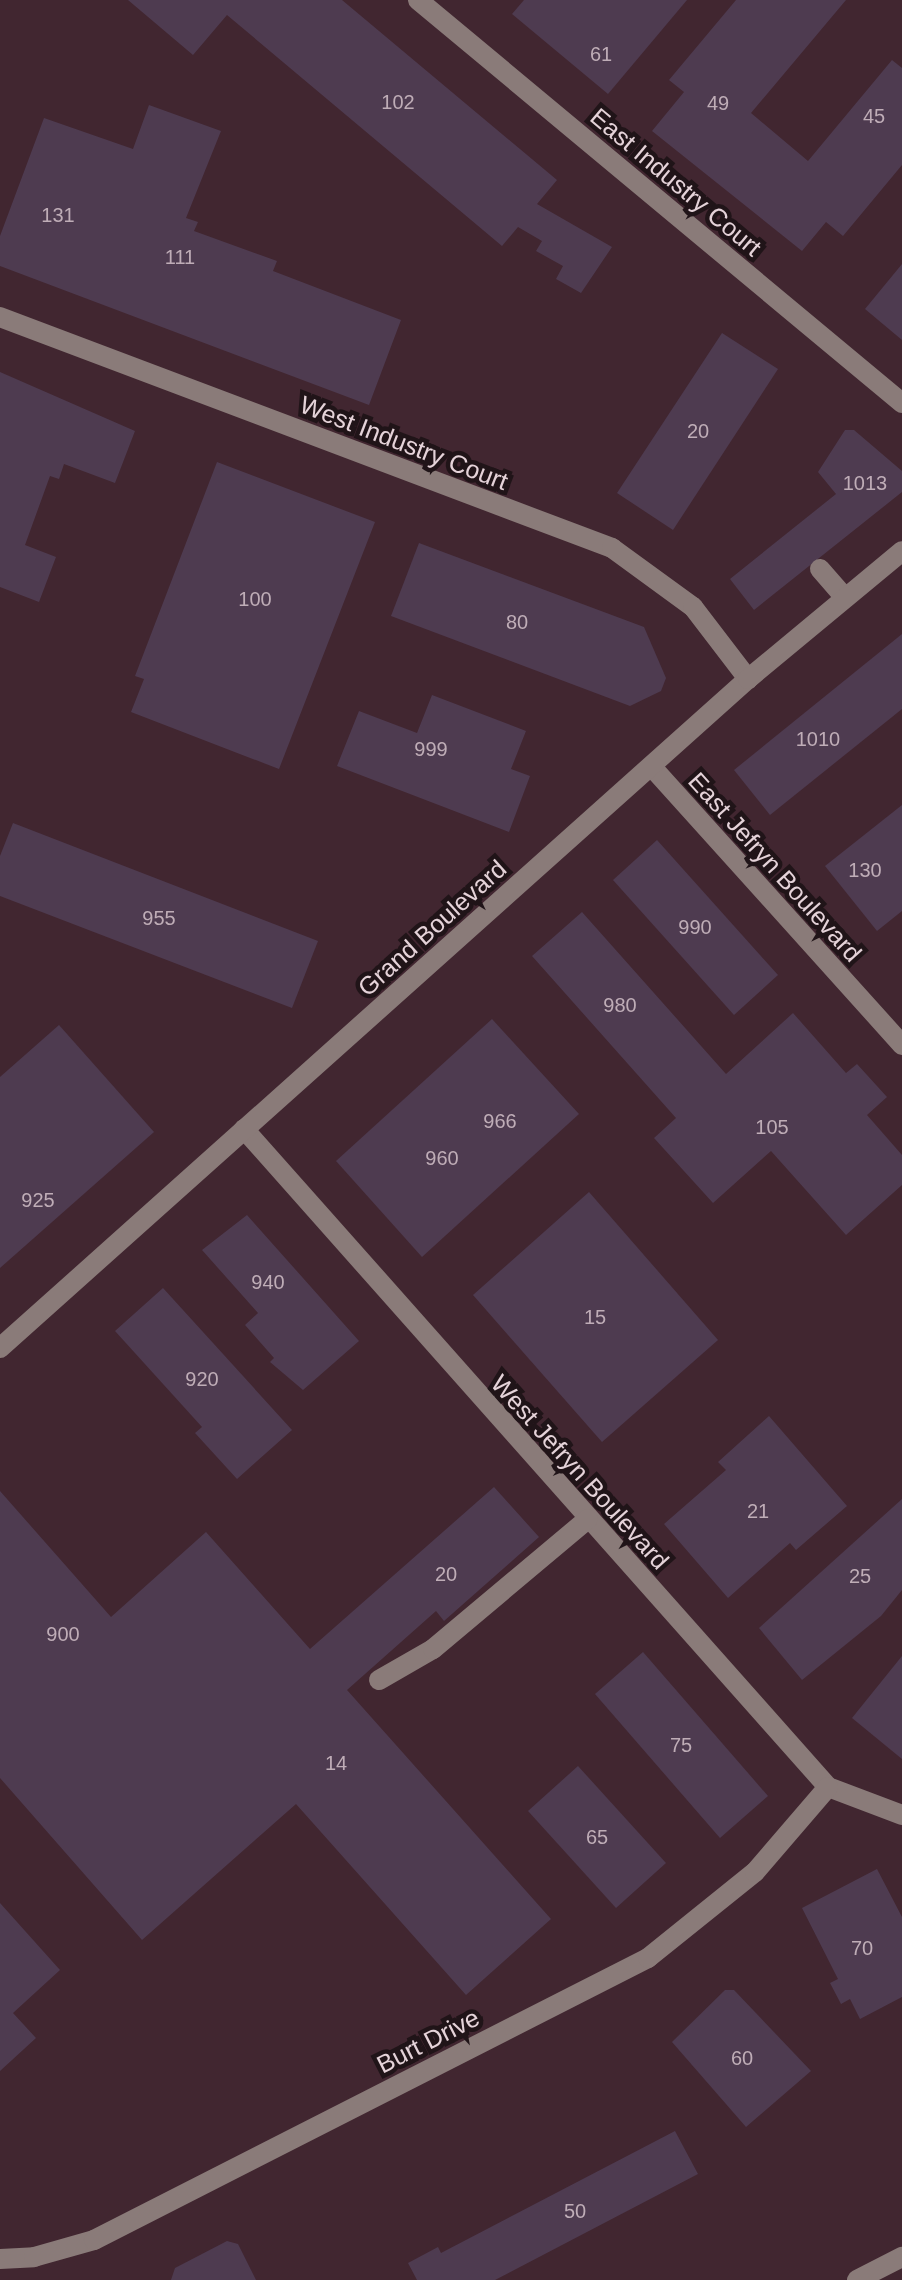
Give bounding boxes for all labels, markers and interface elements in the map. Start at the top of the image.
house number: 61 [590,42,612,66]
house number: 102 [381,90,415,114]
house number: 49 [707,91,729,115]
street label: East Industry Court [584,102,768,262]
house number: 45 [863,104,885,128]
house number: 131 [41,203,75,227]
house number: 111 [165,245,195,269]
street label: West Industry Court [296,389,512,497]
house number: 20 [687,419,709,443]
house number: 1013 [843,471,887,495]
house number: 100 [238,587,272,611]
house number: 80 [506,610,528,634]
house number: 1010 [796,727,840,751]
house number: 999 [414,737,448,761]
street label: East Jefryn Boulevard [682,766,868,968]
street label: Grand Boulevard [352,854,512,1002]
house number: 130 [848,858,882,882]
house number: 955 [142,906,176,930]
house number: 990 [678,915,712,939]
house number: 980 [603,993,637,1017]
house number: 966 [483,1109,517,1133]
house number: 105 [755,1115,789,1139]
house number: 960 [425,1146,459,1170]
house number: 925 [21,1188,55,1212]
house number: 940 [251,1270,285,1294]
house number: 15 [584,1305,606,1329]
house number: 920 [185,1367,219,1391]
street label: West Jefryn Boulevard [485,1369,675,1575]
house number: 21 [747,1499,769,1523]
house number: 20 [435,1562,457,1586]
house number: 25 [849,1564,871,1588]
house number: 900 [46,1622,80,1646]
house number: 75 [670,1733,692,1757]
house number: 14 [325,1751,347,1775]
house number: 65 [586,1825,608,1849]
house number: 70 [851,1936,873,1960]
street label: Burt Drive [372,2002,484,2080]
house number: 60 [731,2046,753,2070]
house number: 50 [564,2199,586,2223]

